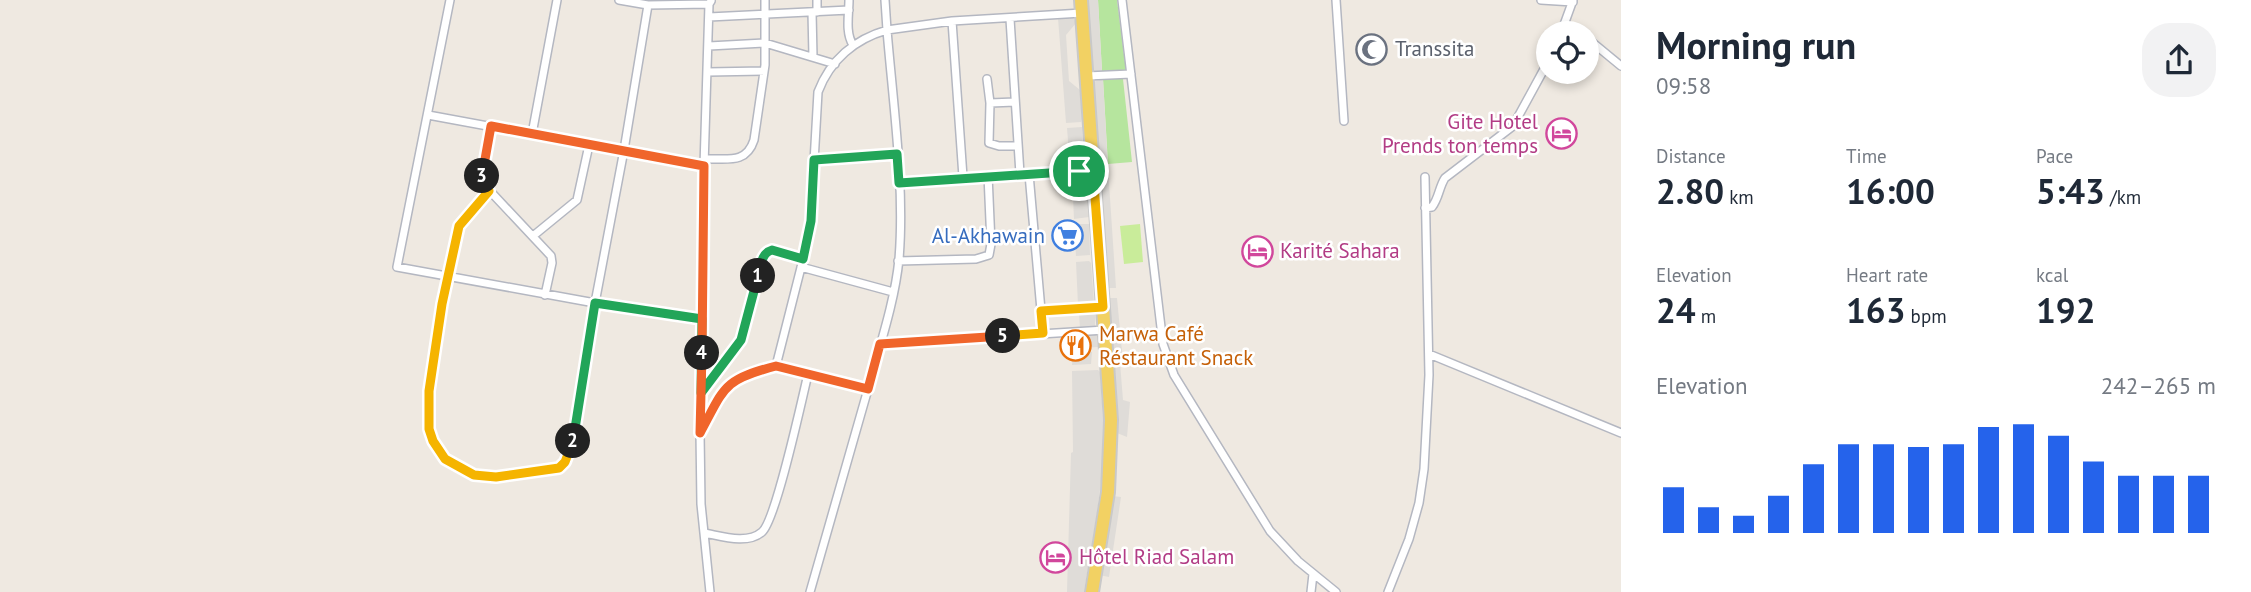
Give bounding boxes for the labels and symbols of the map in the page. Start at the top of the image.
mosque icon: Transsita [1355,32,1389,66]
place label: Transsita [1395,35,1474,62]
place label: Gite Hotel Prends ton temps [1382,108,1538,159]
hotel icon: Gite Hotel Prends ton temps [1544,117,1578,151]
pin [1049,141,1109,201]
pin: 3 [464,158,500,194]
supermarket icon: Al-Akhawain [1051,219,1085,253]
place label: Al-Akhawain [932,222,1045,249]
hotel icon: Karité Sahara [1240,234,1274,268]
place label: Karité Sahara [1280,237,1400,264]
pin: 1 [740,258,776,294]
pin: 5 [986,318,1020,354]
place label: Marwa Café Réstaurant Snack [1099,320,1253,371]
restaurant icon: Marwa Café Réstaurant Snack [1059,329,1093,363]
pin: 4 [684,336,720,370]
pin: 2 [556,424,590,458]
hotel icon: Hôtel Riad Salam [1039,540,1073,574]
place label: Hôtel Riad Salam [1079,543,1234,570]

